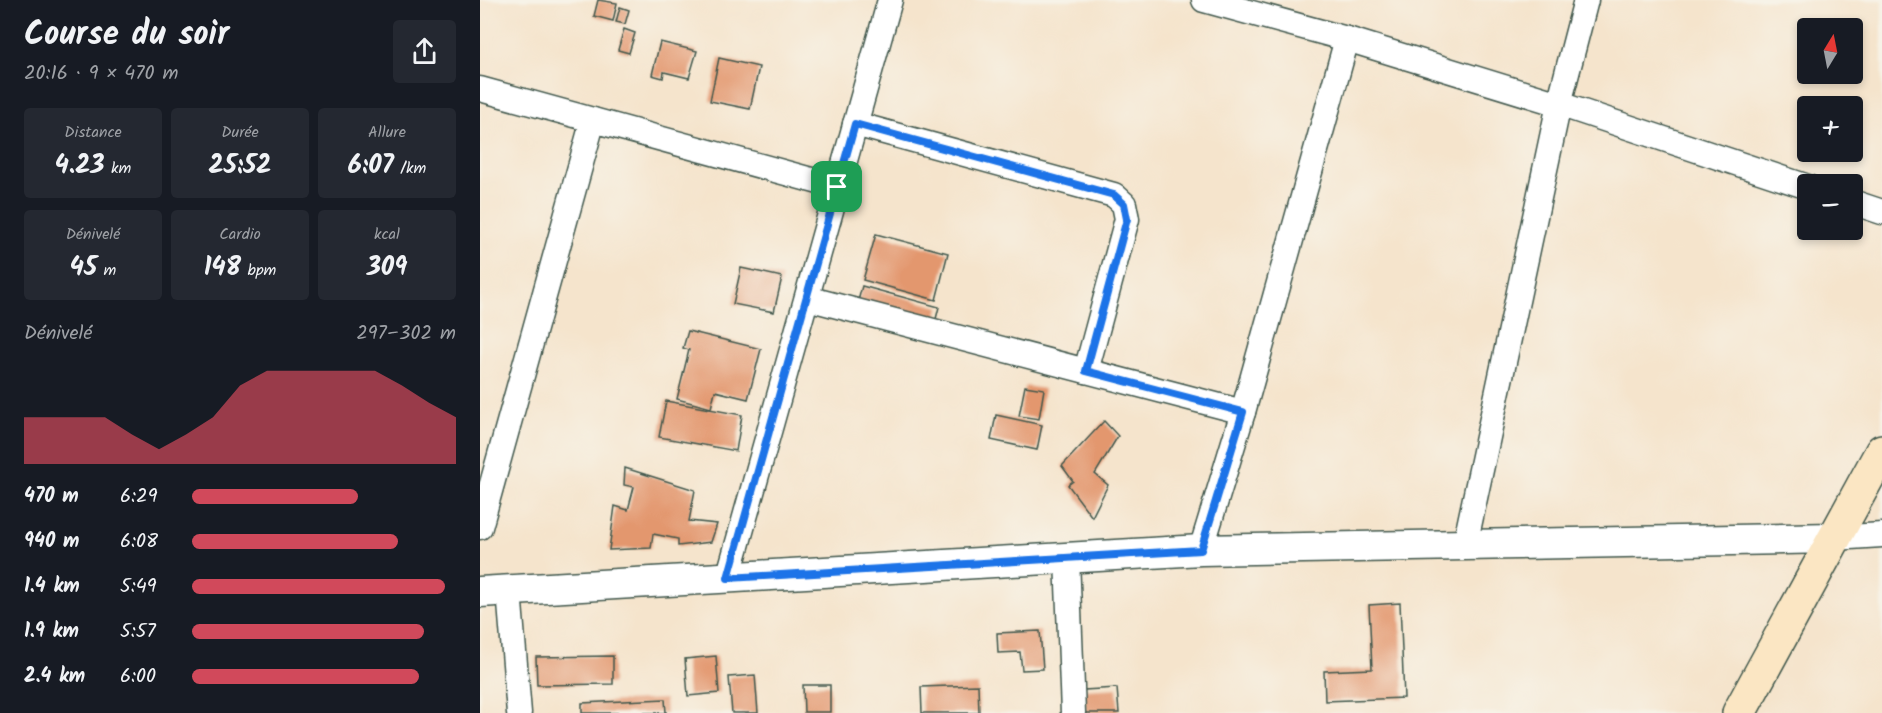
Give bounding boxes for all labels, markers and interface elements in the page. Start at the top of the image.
text: Course du soir [24,9,229,62]
north arrow [1797,18,1863,84]
map controls [1797,18,1863,240]
button: share [393,20,456,83]
text: 20:16 · 9 × 470 m [24,58,178,90]
button: + [1797,96,1863,162]
text: Distance [64,120,122,145]
text: Durée [221,120,259,145]
text: Allure [368,120,406,145]
text: 4.23 [55,145,105,187]
text: 25:52 [208,145,272,187]
text: 6:07 [348,145,394,187]
text: km [105,156,131,181]
text: /km [394,156,426,181]
pin [811,161,862,212]
icon: arrive [820,170,853,203]
button: − [1797,174,1863,240]
text: Dénivelé [66,222,120,247]
text: Cardio [219,222,261,247]
text: kcal [374,222,400,247]
text: 45 [70,247,97,289]
text: 148 [204,247,241,289]
text: 309 [367,247,407,289]
text: m [97,258,116,283]
text: bpm [241,258,276,283]
text: Dénivelé [24,318,92,350]
text: 297–302 m [356,318,456,350]
text: 470 m [24,481,79,513]
text: 6:29 [120,481,157,513]
text: 940 m [24,526,79,558]
text: 6:08 [120,526,158,558]
text: 1.4 km [24,571,80,603]
text: 5:49 [120,571,156,603]
text: 1.9 km [24,616,79,648]
text: 5:57 [120,616,156,648]
text: 2.4 km [24,661,85,693]
text: 6:00 [120,661,156,693]

